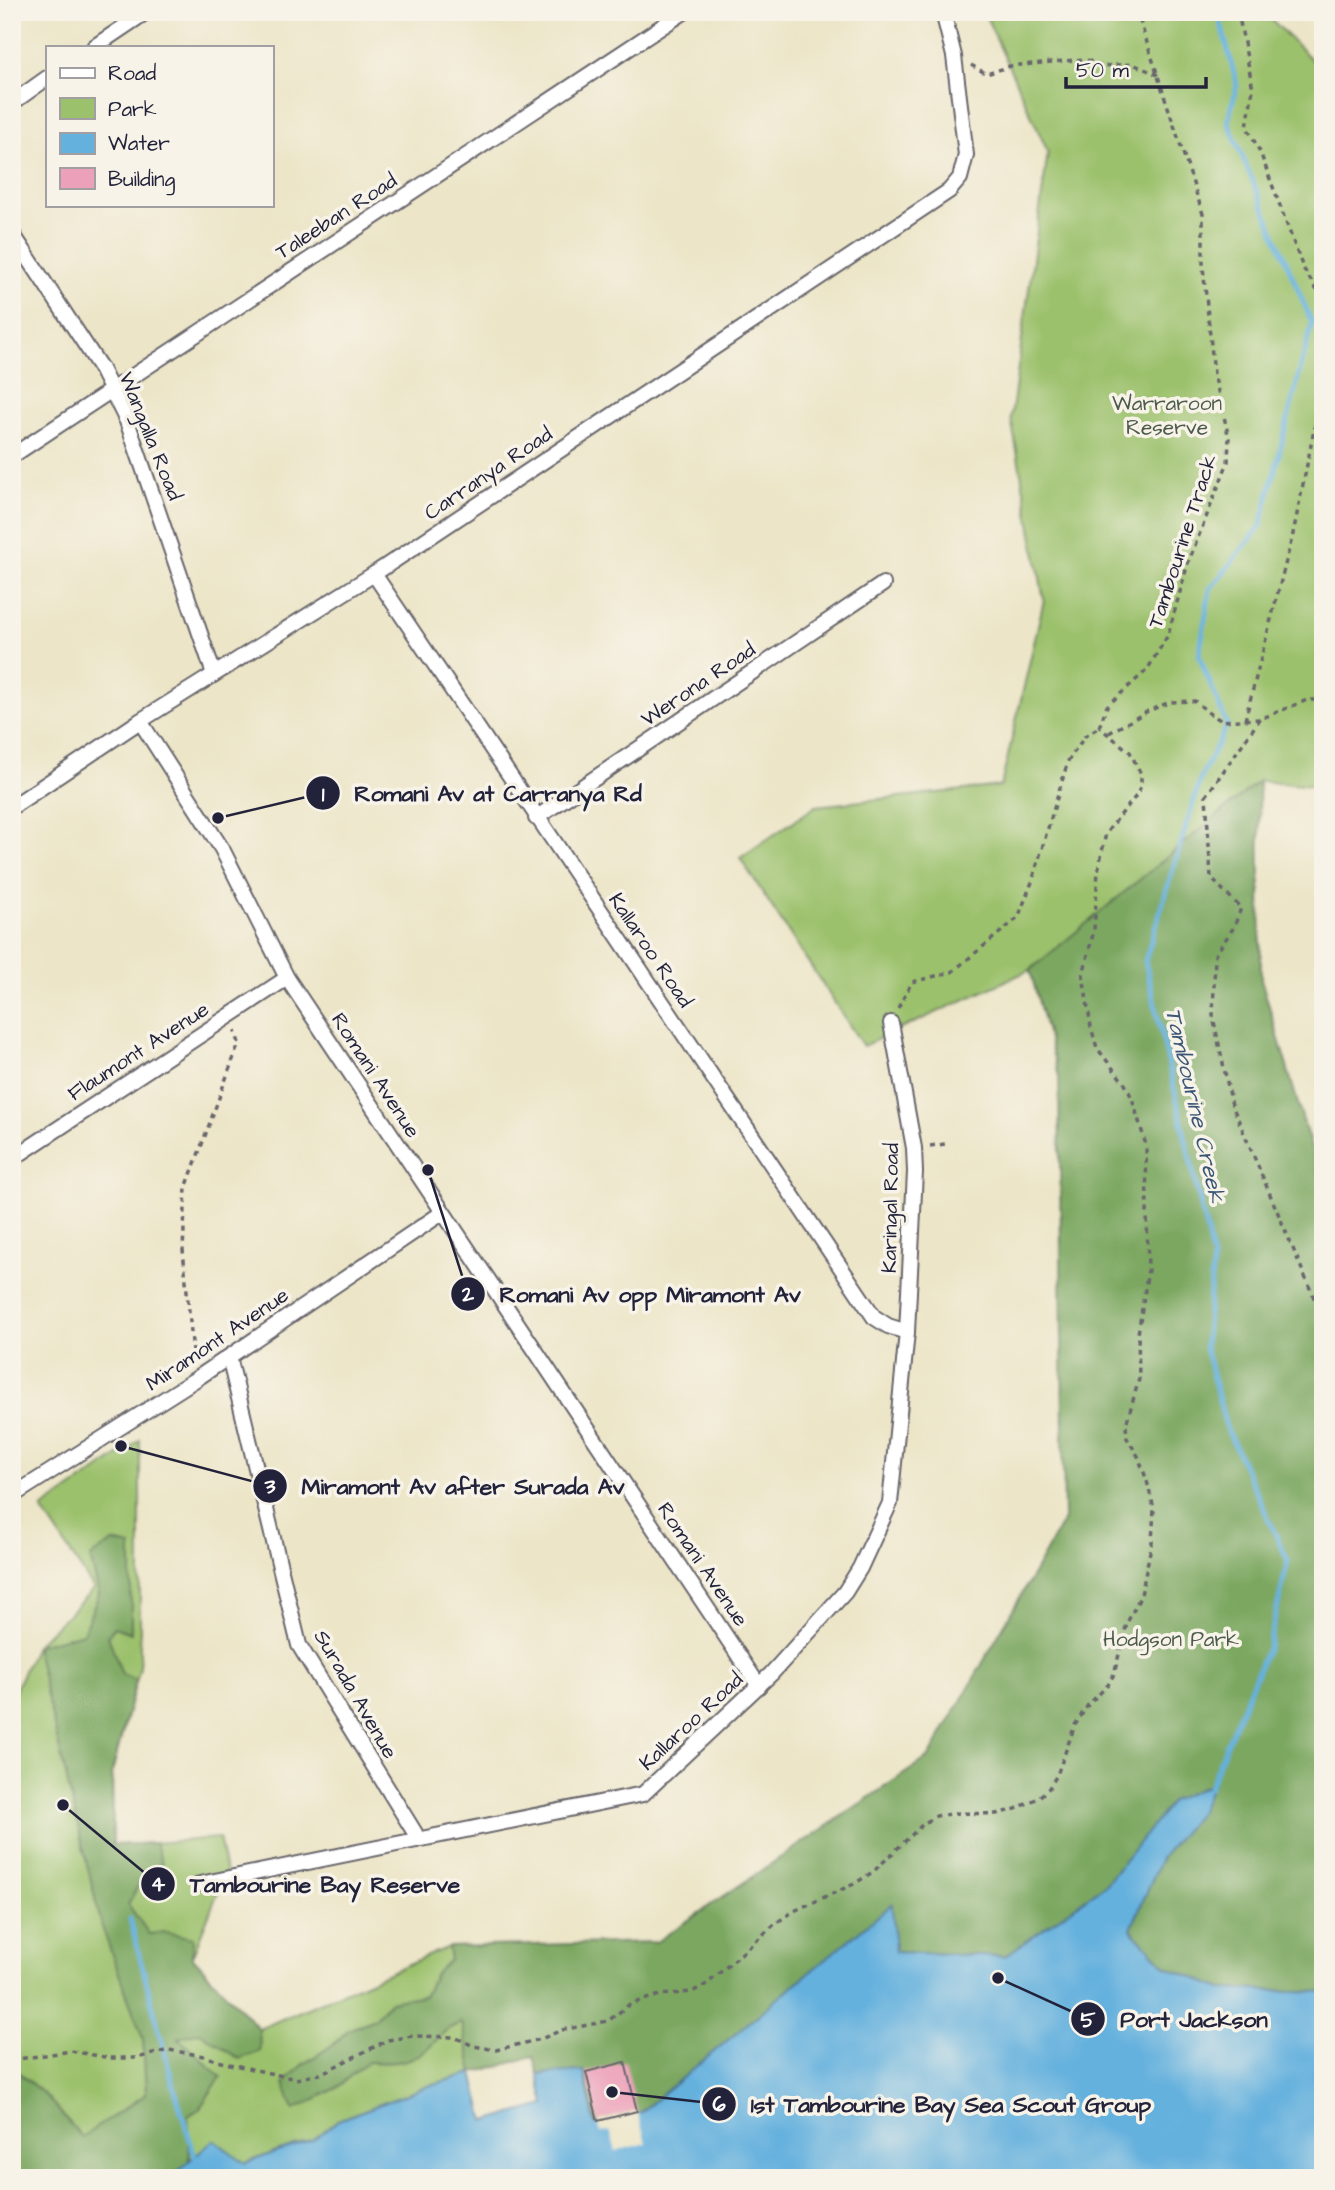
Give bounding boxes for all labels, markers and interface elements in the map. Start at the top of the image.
legend [46,46,273,206]
scale bar [1066,46,1206,90]
text: 50 m [1076,56,1130,85]
text: Road [108,59,156,88]
text: Park [108,95,157,124]
text: Water [108,129,170,158]
text: Building [108,165,176,196]
street label: Taleeban Road [270,166,403,267]
street label: Wangalla Road [110,368,190,506]
park label: Warraroon Reserve [1112,389,1222,442]
street label: Carranya Road [419,420,559,529]
street label: Tambourine Track [1141,451,1224,632]
street label: Werona Road [635,635,761,733]
callout: Romani Av at Carranya Rd [306,771,656,815]
text: Romani Av at Carranya Rd [354,778,642,812]
text: 1 [322,780,325,809]
street label: Kallaroo Road [602,887,700,1014]
street label: Flaumont Avenue [62,995,215,1108]
water label: Tambourine Creek [1157,1005,1233,1207]
street label: Romani Avenue [324,1007,427,1144]
street label: Karingal Road [875,1142,908,1273]
callout: Romani Av opp Miramont Av [450,1272,815,1316]
text: Romani Av opp Miramont Av [499,1279,802,1311]
text: 2 [461,1280,475,1309]
street label: Miramont Avenue [140,1281,294,1398]
callout: Miramont Av after Surada Av [253,1464,639,1508]
text: Miramont Av after Surada Av [302,1471,625,1503]
text: 3 [264,1472,276,1501]
street label: Romani Avenue [650,1496,755,1632]
street label: Surada Avenue [307,1624,404,1764]
park label: Hodgson Park [1103,1625,1239,1656]
street label: Kallaroo Road [633,1665,750,1777]
callout: Tambourine Bay Reserve [141,1862,475,1906]
text: Tambourine Bay Reserve [189,1869,461,1903]
text: 4 [151,1870,166,1899]
callout: Port Jackson [1071,1997,1281,2041]
text: Port Jackson [1120,2004,1268,2036]
text: 5 [1081,2006,1097,2035]
callout: 1st Tambourine Bay Sea Scout Group [702,2082,1165,2126]
text: 1st Tambourine Bay Sea Scout Group [751,2089,1151,2123]
text: 6 [712,2090,726,2119]

